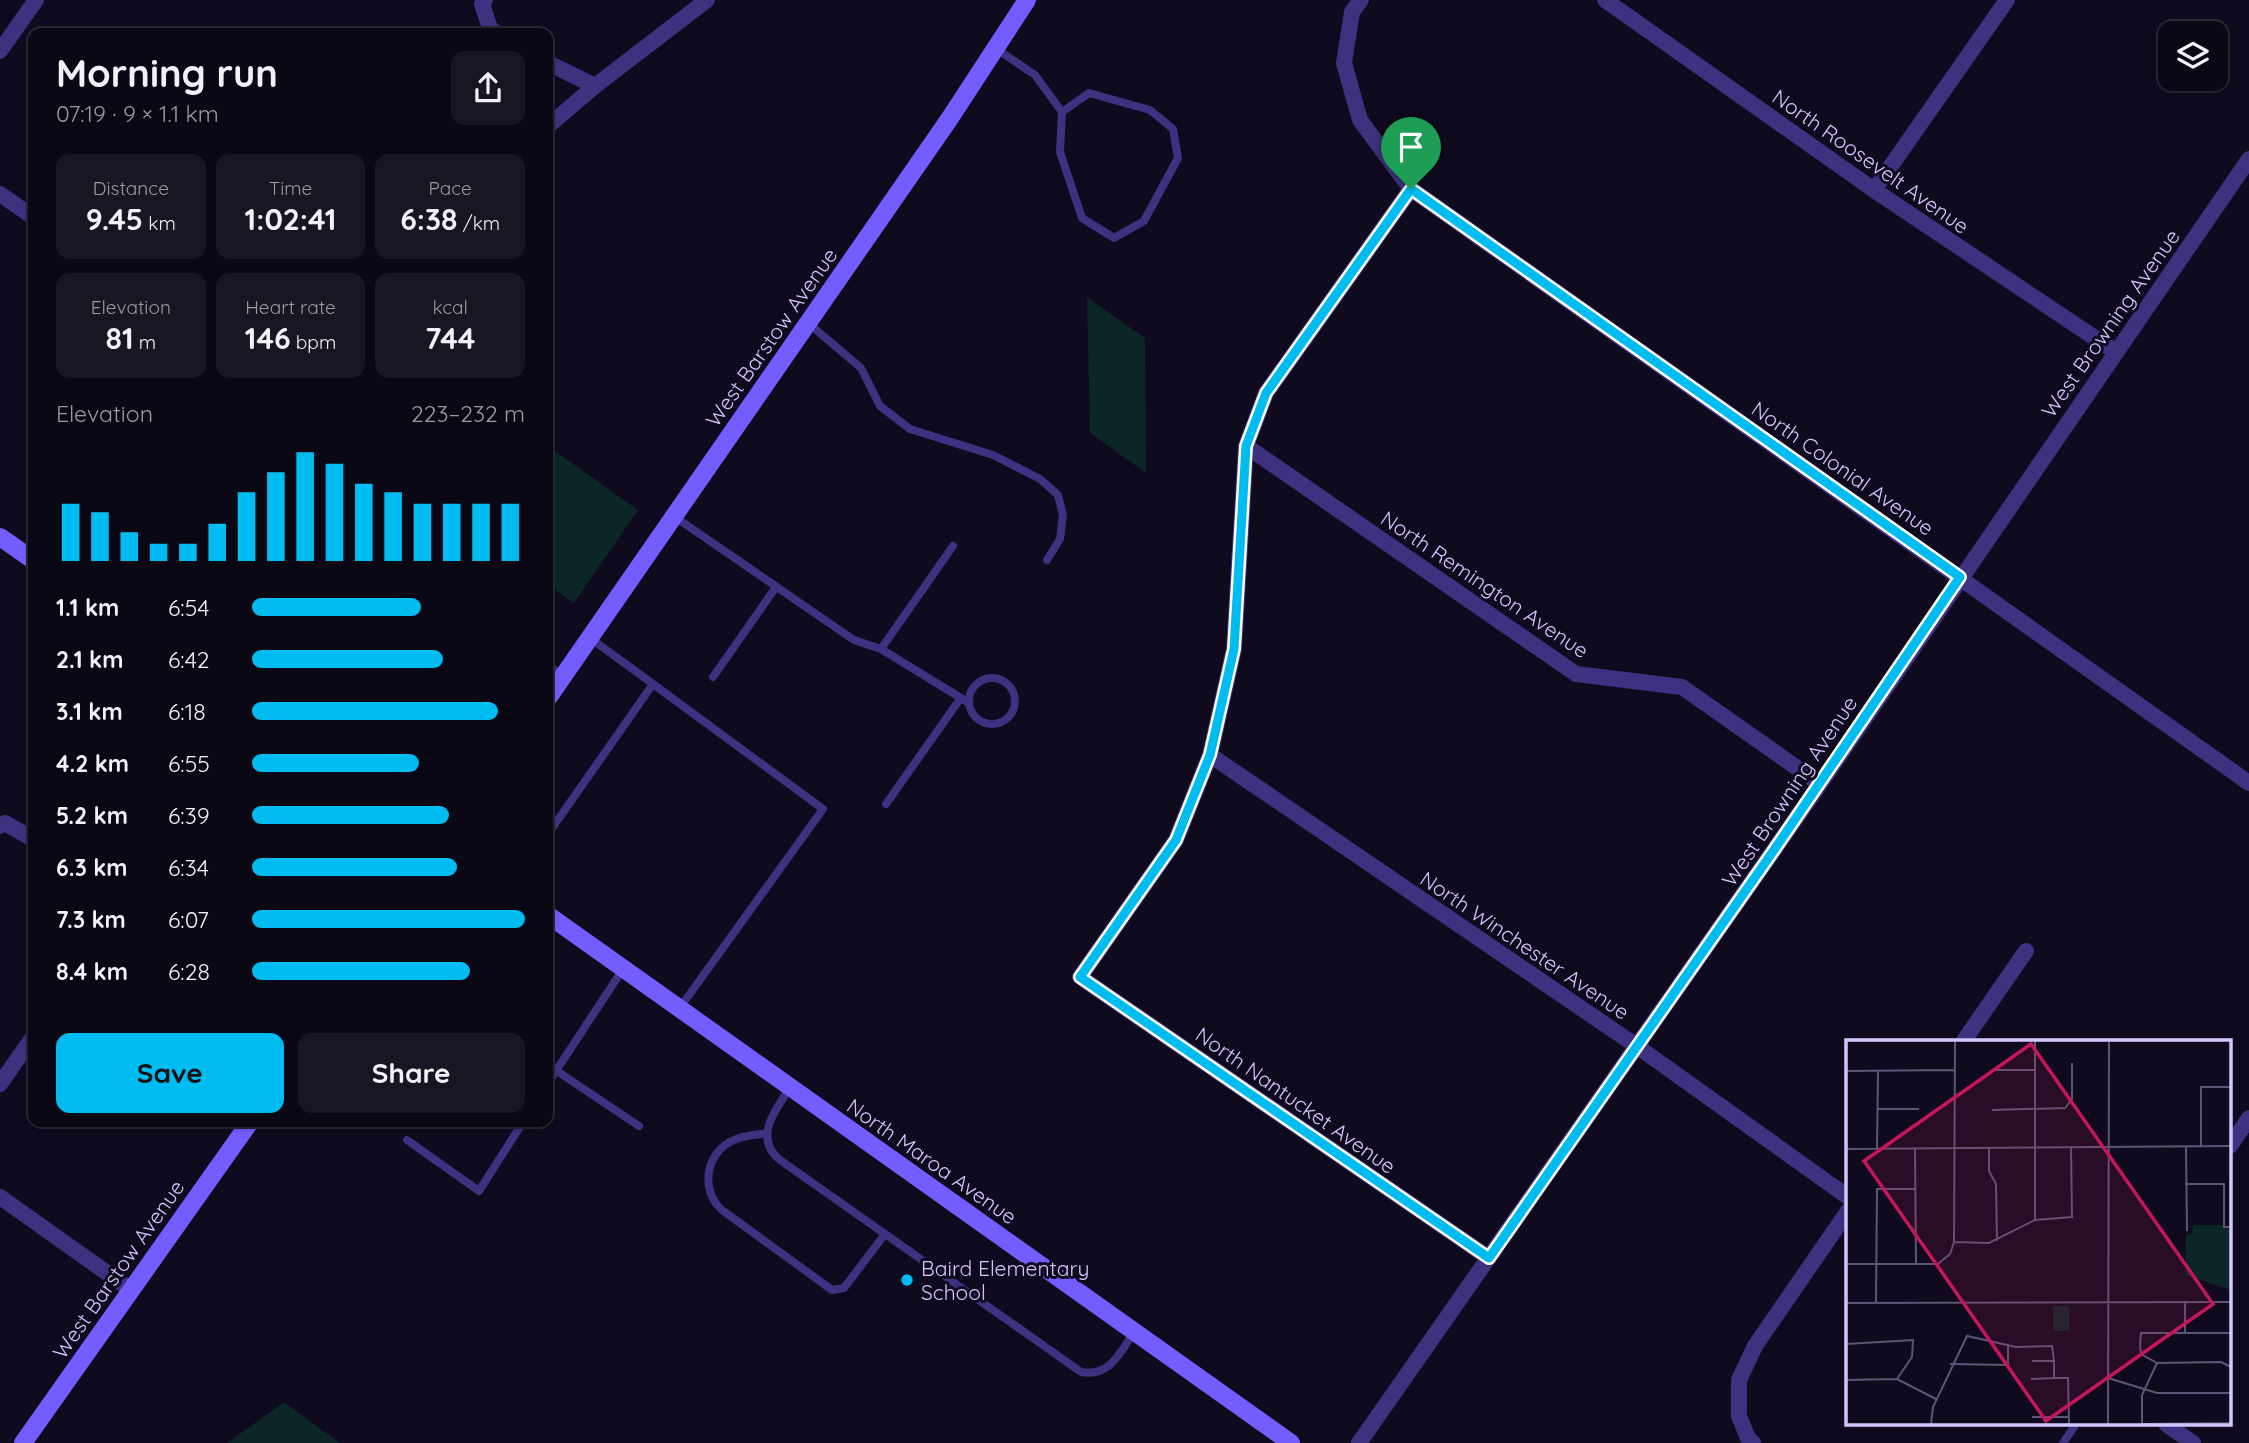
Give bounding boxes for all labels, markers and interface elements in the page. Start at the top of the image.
map controls [2158,21,2228,91]
button: layers [2158,21,2228,91]
text: Morning run [56,49,278,97]
button: share [451,51,525,125]
street label: North Roosevelt Avenue [1768,83,1974,239]
text: 07:19 · 9 × 1.1 km [56,99,219,128]
pin [1381,117,1441,189]
icon: arrive [1392,128,1430,166]
text: Distance [93,176,169,200]
text: Time [269,176,312,200]
text: Pace [429,176,472,200]
text: 9.45 [86,200,143,238]
text: 1:02:41 [245,200,336,238]
text: 6:38 [400,200,458,238]
text: km [143,211,176,235]
text: /km [458,211,500,235]
street label: West Browning Avenue [2035,224,2185,422]
street label: West Barstow Avenue [700,243,842,431]
text: Elevation [91,295,171,319]
text: Heart rate [245,295,336,319]
text: kcal [432,295,468,319]
text: 81 [106,319,134,357]
text: 146 [245,319,291,357]
text: 744 [425,319,475,357]
text: m [134,330,156,354]
text: bpm [291,330,336,354]
street label: North Colonial Avenue [1747,395,1939,541]
text: Elevation [56,399,153,428]
text: 223–232 m [411,399,525,428]
street label: North Remington Avenue [1376,505,1594,663]
text: 1.1 km [56,593,119,622]
text: 6:54 [168,593,209,622]
text: 2.1 km [56,645,123,674]
text: 6:42 [168,645,210,674]
street label: West Browning Avenue [1716,691,1862,891]
text: 3.1 km [56,697,123,726]
text: 6:18 [168,697,206,726]
text: 4.2 km [56,749,129,778]
text: 6:55 [168,749,210,778]
text: 5.2 km [56,801,128,830]
text: 6:39 [168,801,210,830]
text: 6.3 km [56,853,128,882]
text: 6:34 [168,853,209,882]
street label: North Winchester Avenue [1415,865,1635,1025]
text: 7.3 km [56,905,126,934]
text: 6:07 [168,905,209,934]
text: 8.4 km [56,957,128,986]
text: 6:28 [168,957,210,986]
street label: North Nantucket Avenue [1191,1021,1401,1179]
button: Save [56,1033,284,1113]
button: Share [298,1033,525,1113]
inset map [1846,1040,2232,1426]
street label: North Maroa Avenue [842,1093,1022,1229]
street label: West Barstow Avenue [47,1175,189,1363]
place label: Baird Elementary School [921,1255,1089,1305]
marker: Baird Elementary School [899,1272,915,1288]

